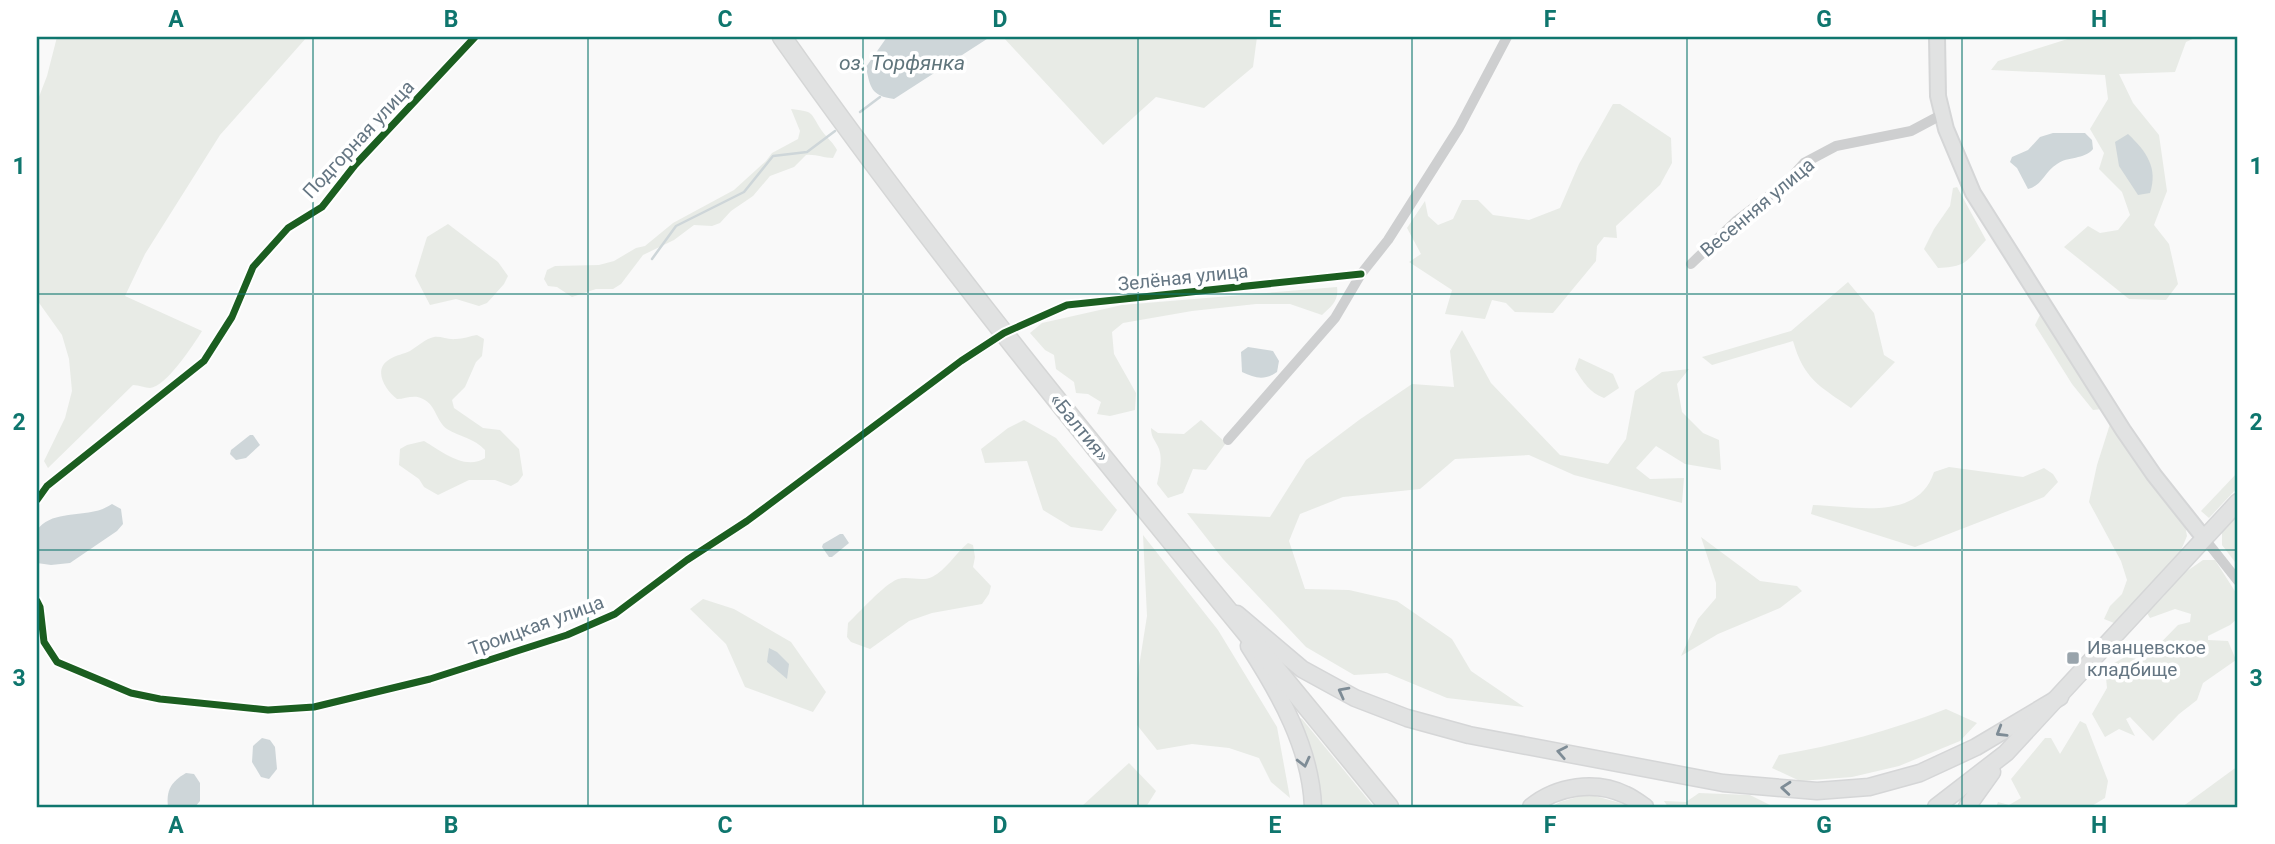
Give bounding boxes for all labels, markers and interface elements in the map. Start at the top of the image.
text: A [168,6,184,33]
text: B [444,6,458,33]
text: C [717,6,733,33]
text: D [993,6,1007,33]
text: E [1269,6,1282,33]
text: F [1544,6,1557,33]
text: G [1816,6,1832,33]
text: H [2091,6,2107,33]
water label: оз. Торфянка [839,51,965,75]
street label: Подгорная улица [298,76,419,203]
text: 1 [12,153,26,180]
street label: Весенняя улица [1696,153,1819,262]
text: 1 [2249,153,2263,180]
street label: Зелёная улица [1117,259,1249,296]
street label: «Балтия» [1045,388,1114,466]
text: 2 [12,409,26,436]
text: 2 [2249,409,2263,436]
street label: Троицкая улица [466,590,607,661]
place label: Иванцевское кладбище [2087,636,2206,681]
marker: Иванцевское кладбище [2065,650,2081,666]
text: 3 [12,665,26,692]
text: 3 [2249,665,2263,692]
one-way arrow [1338,687,1350,700]
one-way arrow [1996,724,2009,737]
one-way arrow [1556,745,1568,760]
one-way arrow [1296,756,1310,768]
one-way arrow [1780,781,1792,796]
text: A [168,812,184,839]
text: B [444,812,458,839]
text: C [717,812,733,839]
text: D [993,812,1007,839]
text: E [1269,812,1282,839]
text: F [1544,812,1557,839]
text: G [1816,812,1832,839]
text: H [2091,812,2107,839]

